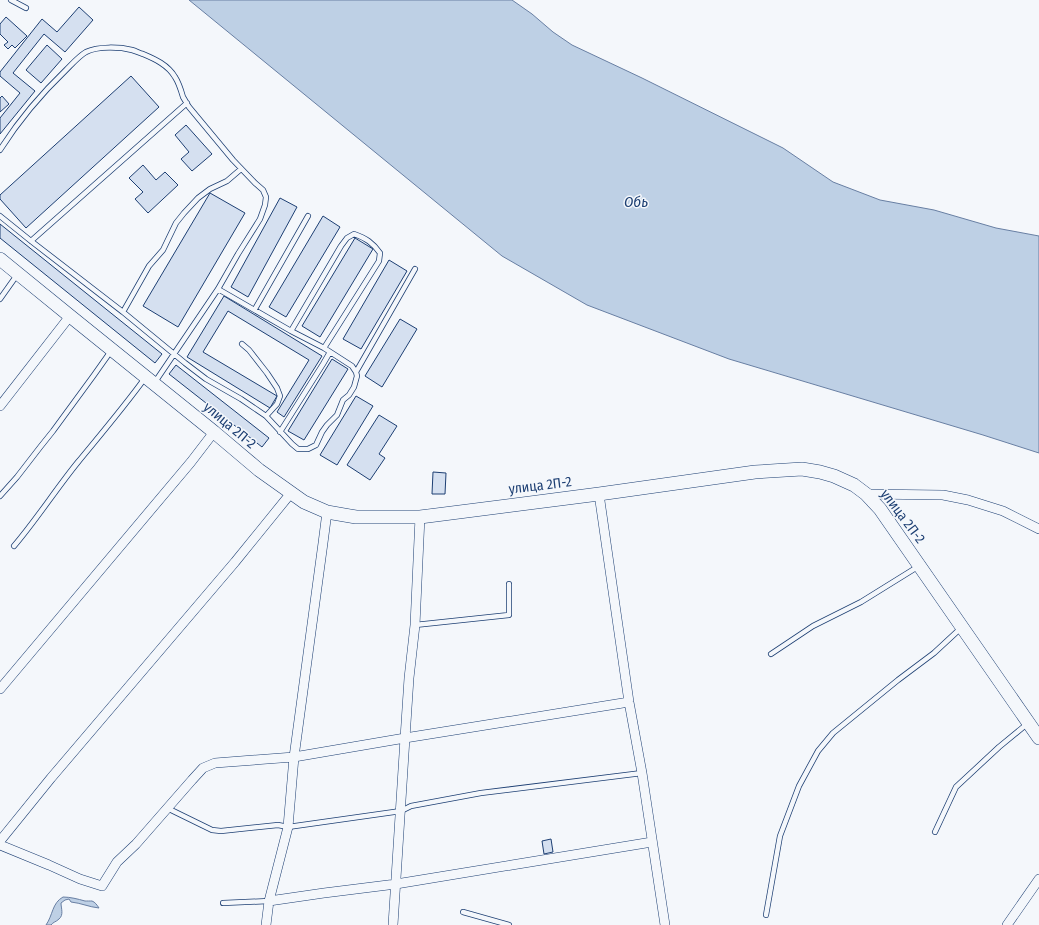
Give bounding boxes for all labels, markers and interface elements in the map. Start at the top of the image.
water label: Обь [624,193,648,211]
street label: улица 2П-2 [200,398,259,452]
street label: улица 2П-2 [508,473,573,498]
street label: улица 2П-2 [877,486,928,547]

